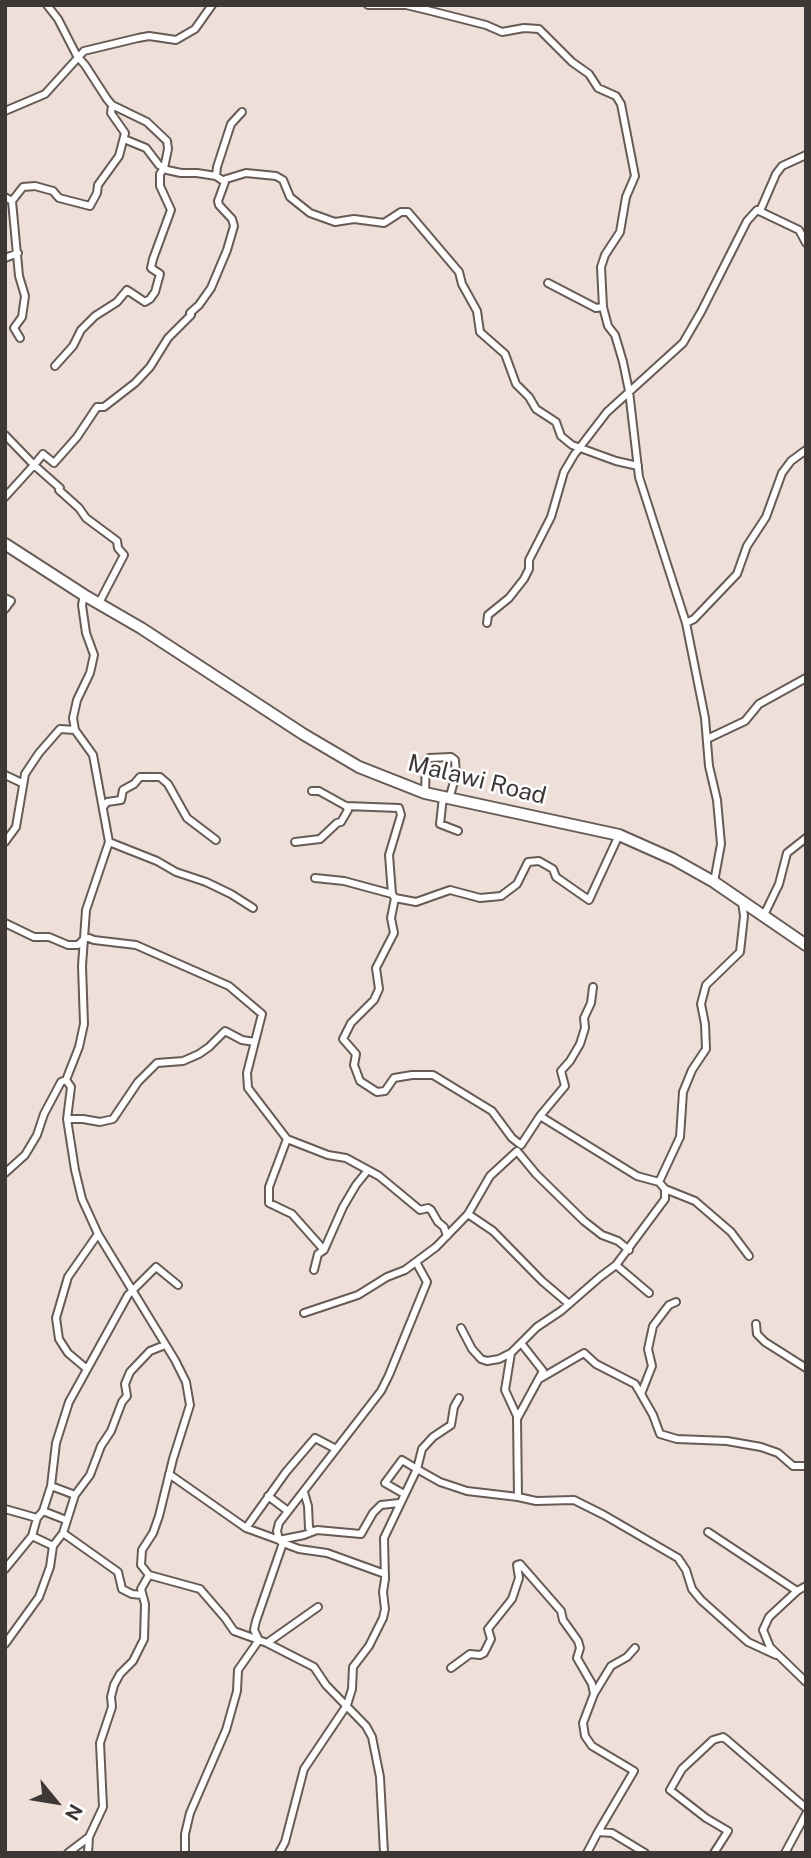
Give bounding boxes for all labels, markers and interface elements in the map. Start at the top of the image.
street label: Malawi Road [405,749,549,811]
north arrow [21,1767,91,1837]
text: N [61,1801,87,1824]

